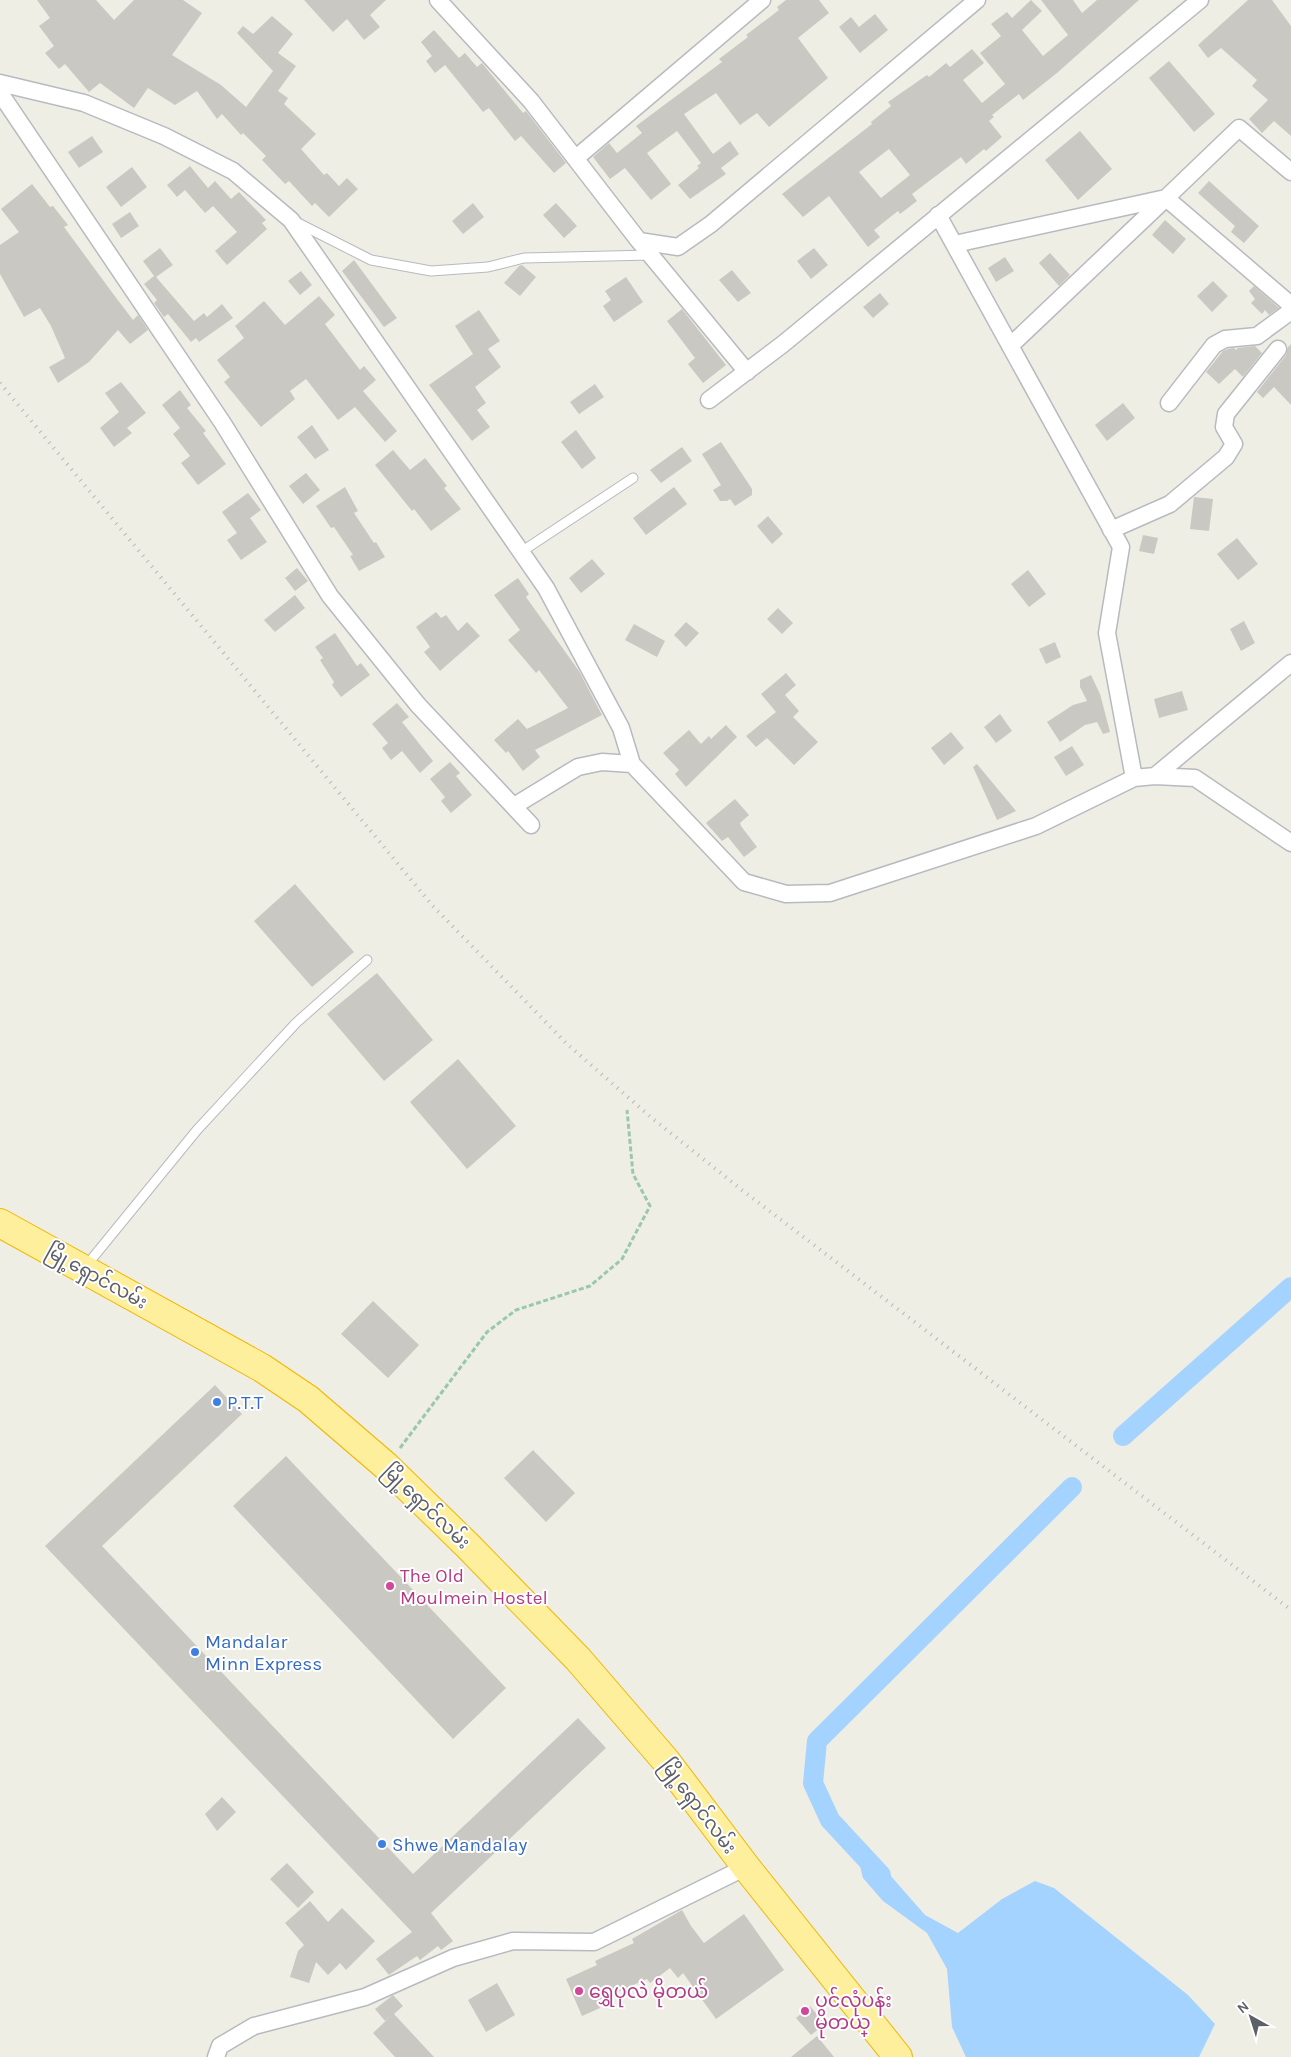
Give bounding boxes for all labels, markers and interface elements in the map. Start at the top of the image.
street label: မြို့ရှောင်လမ်း [40,1236,153,1318]
place label: P.T.T [227,1392,264,1414]
marker: P.T.T [211,1396,223,1408]
street label: မြို့ရှောင်လမ်း [375,1457,477,1557]
place label: The Old Moulmein Hostel [400,1565,548,1609]
marker: The Old Moulmein Hostel [384,1580,396,1592]
place label: Mandalar Minn Express [205,1631,322,1675]
marker: Mandalar Minn Express [189,1646,201,1658]
street label: မြို့ရှောင်လမ်း [652,1753,744,1861]
place label: Shwe Mandalay [392,1834,528,1856]
marker: Shwe Mandalay [376,1838,388,1850]
place label: ရွှေပုလဲ မိုတယ် [589,1977,708,2008]
marker: ရွှေပုလဲ မိုတယ် [573,1985,585,1997]
place label: ပင်လုံပန်း မိုတယ္ [815,1986,892,2039]
north arrow [1226,1992,1276,2042]
text: N [1234,1998,1252,2017]
marker: ပင်လုံပန်း မိုတယ္ [799,2005,811,2017]

